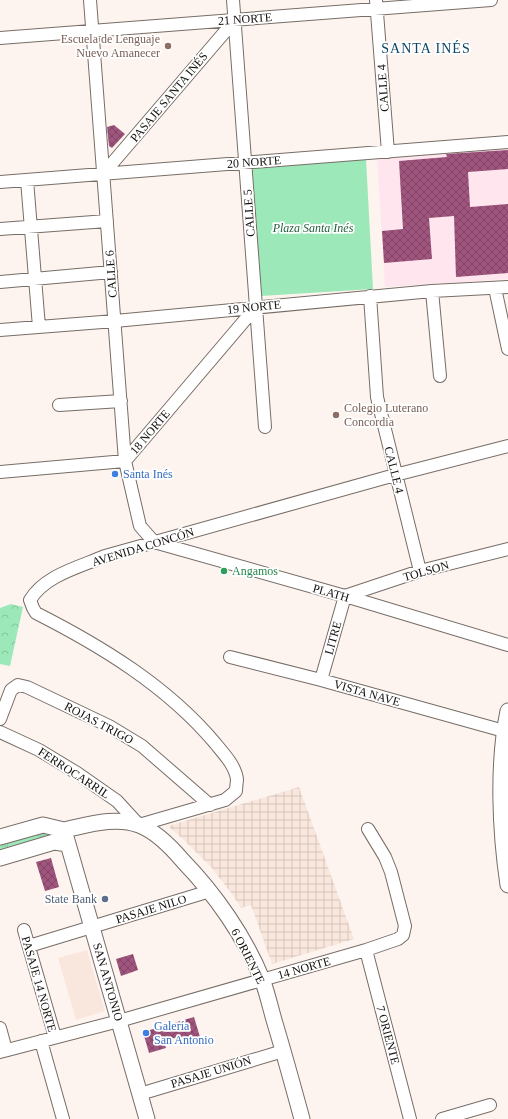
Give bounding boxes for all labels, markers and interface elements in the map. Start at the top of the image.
street label: 21 NORTE [217,10,273,28]
place label: Escuela de Lenguaje Nuevo Amanecer [61,32,160,60]
district label: SANTA INÉS [381,40,471,56]
marker: Escuela de Lenguaje Nuevo Amanecer [163,41,173,51]
street label: PASAJE SANTA INÉS [127,49,211,145]
street label: CALLE 4 [374,64,392,112]
street label: 20 NORTE [226,153,282,171]
street label: CALLE 5 [240,189,258,237]
park label: Plaza Santa Inés [272,221,354,235]
street label: CALLE 6 [102,250,120,298]
street label: 19 NORTE [226,297,282,317]
place label: Colegio Luterano Concordia [344,401,428,429]
street label: 18 NORTE [127,407,173,457]
marker: Colegio Luterano Concordia [331,410,341,420]
street label: CALLE 4 [381,445,407,495]
place label: Santa Inés [123,467,173,481]
marker: Santa Inés [110,469,120,479]
street label: AVENIDA CONCÓN [90,525,196,569]
street label: TOLSON [401,558,451,584]
place label: Angamos [232,564,278,578]
marker: Angamos [219,566,229,576]
street label: PLATH [311,581,351,605]
street label: LITRE [322,620,344,656]
street label: VISTA NAVE [332,677,402,709]
street label: ROJAS TRIGO [62,699,136,747]
street label: FERROCARRIL [36,745,112,801]
place label: State Bank [45,892,97,906]
street label: PASAJE NILO [114,892,188,926]
marker: State Bank [100,894,110,904]
street label: 6 ORIENTE [228,926,268,986]
street label: PASAJE 14 NORTE [19,935,59,1033]
street label: SAN ANTONIO [90,941,126,1023]
street label: 14 NORTE [276,954,332,982]
street label: 7 ORIENTE [373,1004,403,1066]
place label: Galería San Antonio [154,1019,214,1047]
marker: Galería San Antonio [141,1028,151,1038]
street label: PASAJE UNIÓN [169,1053,253,1091]

